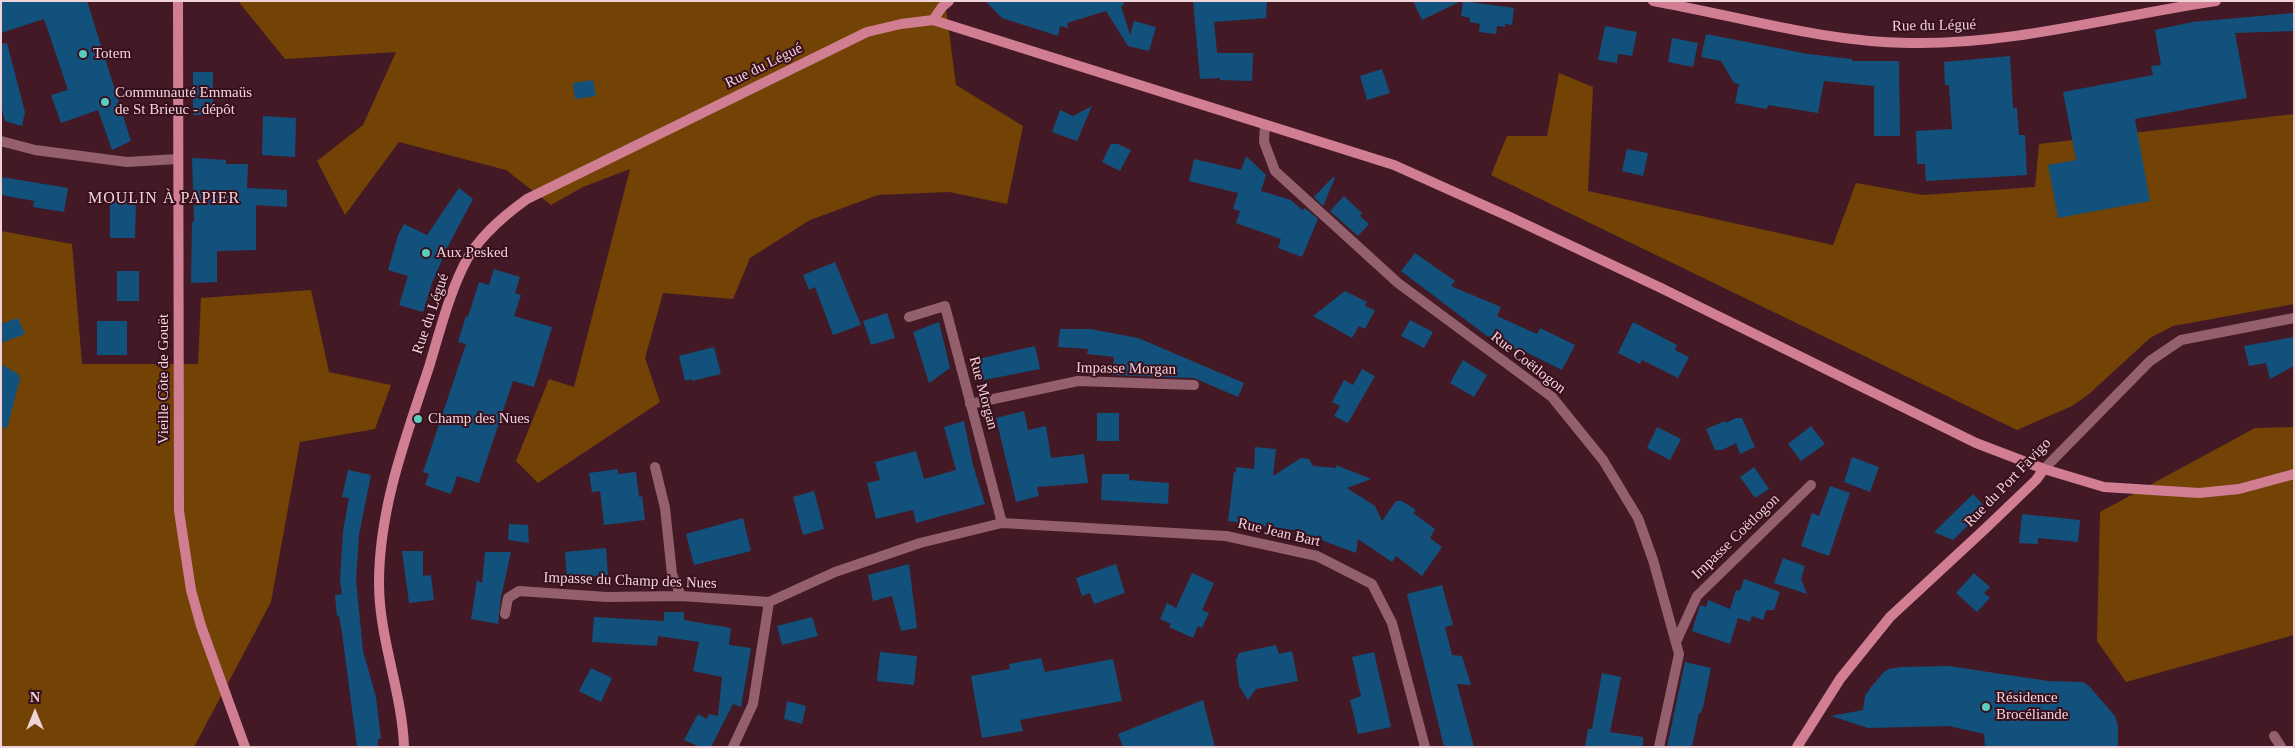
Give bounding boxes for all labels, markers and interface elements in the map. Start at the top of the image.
street label: Rue du Légué [1892,16,1976,36]
street label: Rue du Légué [722,39,806,93]
place label: Totem [93,45,131,63]
marker: Totem [77,48,89,60]
place label: Communauté Emmaüs de St Brieuc - dépôt [115,84,252,119]
marker: Communauté Emmaüs de St Brieuc - dépôt [99,96,111,108]
district label: MOULIN À PAPIER [86,189,242,209]
place label: Aux Pesked [436,244,508,262]
marker: Aux Pesked [420,247,432,259]
street label: Rue du Légué [409,271,453,357]
street label: Vieille Côte de Gouët [155,314,173,444]
street label: Rue Coëtlogon [1487,328,1569,398]
street label: Rue Morgan [965,354,1001,432]
street label: Impasse Morgan [1076,359,1176,379]
place label: Champ des Nues [428,410,530,428]
marker: Champ des Nues [412,413,424,425]
street label: Rue du Port Favigo [1961,435,2055,531]
street label: Impasse Coëtlogon [1688,490,1784,584]
street label: Rue Jean Bart [1236,515,1322,551]
street label: Impasse du Champ des Nues [543,569,717,593]
north arrow [10,688,60,738]
place label: Résidence Brocéliande [1996,689,2068,724]
text: N [30,690,40,705]
marker: Résidence Brocéliande [1980,701,1992,713]

